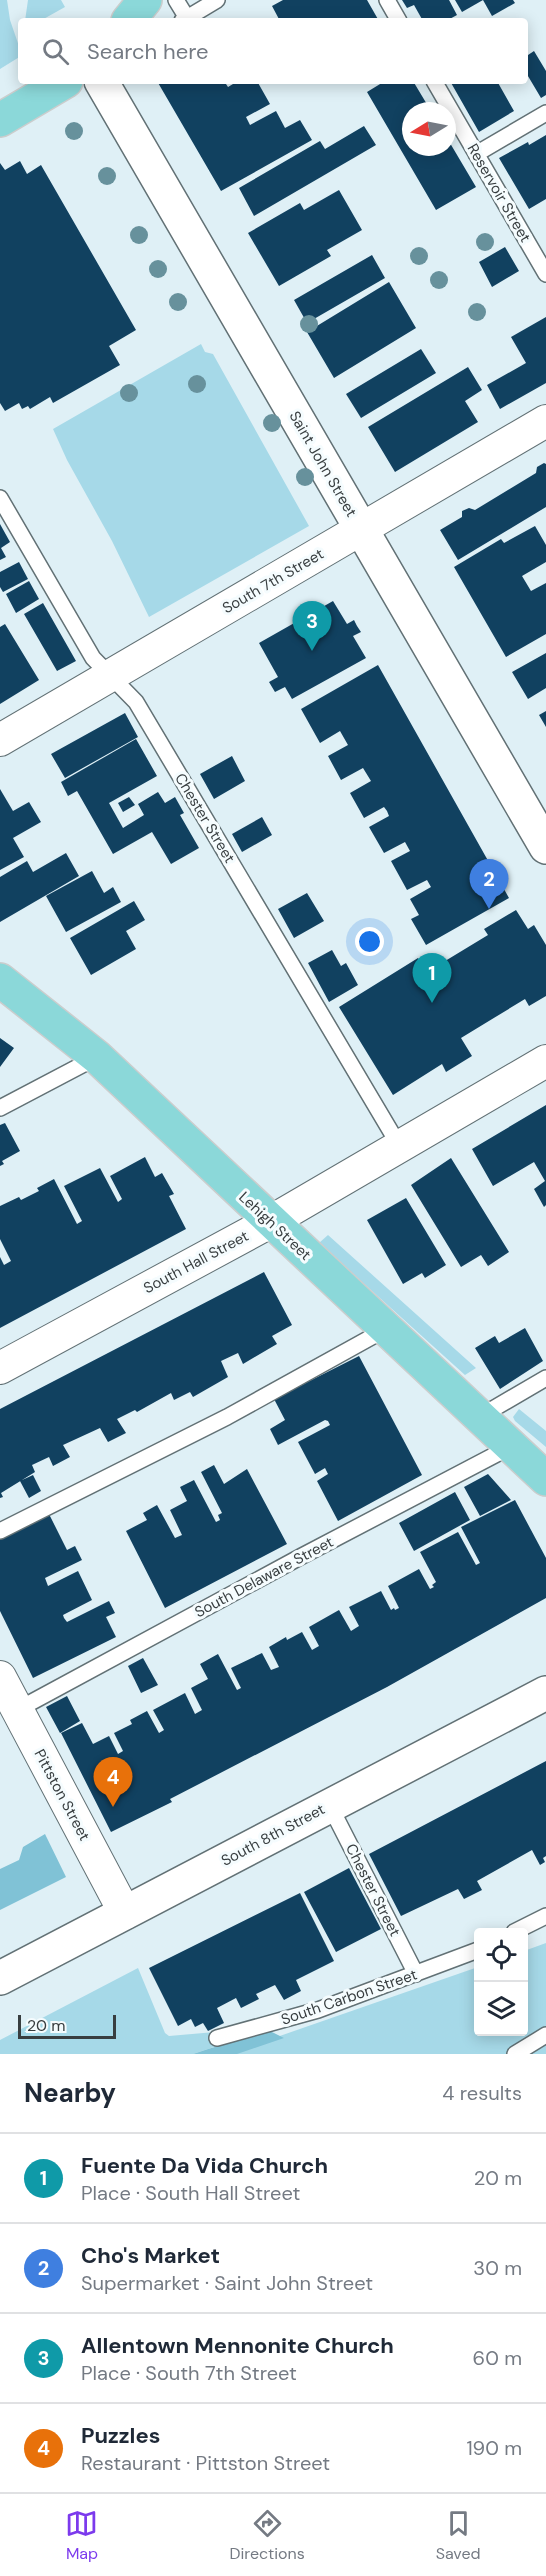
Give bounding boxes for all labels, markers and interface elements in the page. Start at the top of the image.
search box [18,18,528,84]
icon: search [39,35,72,68]
text: Search here [87,37,208,66]
north arrow [402,102,456,156]
street label: Reservoir Street [463,140,535,246]
street label: Saint John Street [285,407,361,521]
street label: South 7th Street [219,544,327,618]
pin: 3 [292,602,332,651]
street label: Chester Street [170,769,240,867]
pin: 2 [470,860,508,909]
your location [355,927,384,956]
pin: 1 [412,954,452,1003]
street label: Lehigh Street [235,1187,315,1265]
street label: South Hall Street [140,1226,252,1298]
street label: South Delaware Street [191,1532,337,1622]
street label: Pittston Street [29,1746,95,1844]
pin: 4 [94,1758,132,1807]
street label: South 8th Street [218,1799,328,1871]
street label: Chester Street [341,1840,405,1940]
map controls [474,1928,528,2036]
button: locate [474,1928,528,1982]
street label: South Carbon Street [278,1964,420,2030]
button: layers [474,1982,528,2036]
scale bar [18,2012,116,2040]
text: 20 m [27,2015,66,2036]
text: Nearby [24,2076,116,2110]
text: 4 results [442,2080,522,2106]
text: Fuente Da Vida Church [81,2151,328,2180]
text: 1 [40,2165,47,2191]
text: 20 m [474,2165,522,2191]
text: Place · South Hall Street [81,2180,300,2206]
text: Cho's Market [81,2241,220,2270]
text: 2 [38,2255,49,2281]
text: 30 m [473,2255,522,2281]
text: Supermarket · Saint John Street [81,2270,373,2296]
text: Allentown Mennonite Church [81,2331,394,2360]
text: 3 [37,2345,50,2371]
text: 60 m [473,2345,522,2371]
text: Place · South 7th Street [81,2360,297,2386]
text: Puzzles [81,2421,160,2450]
text: 4 [37,2435,50,2461]
text: 190 m [466,2435,522,2461]
text: Restaurant · Pittston Street [81,2450,330,2476]
tab: Map [65,2507,98,2564]
tab: Directions [229,2507,305,2564]
tab: Saved [436,2507,481,2564]

